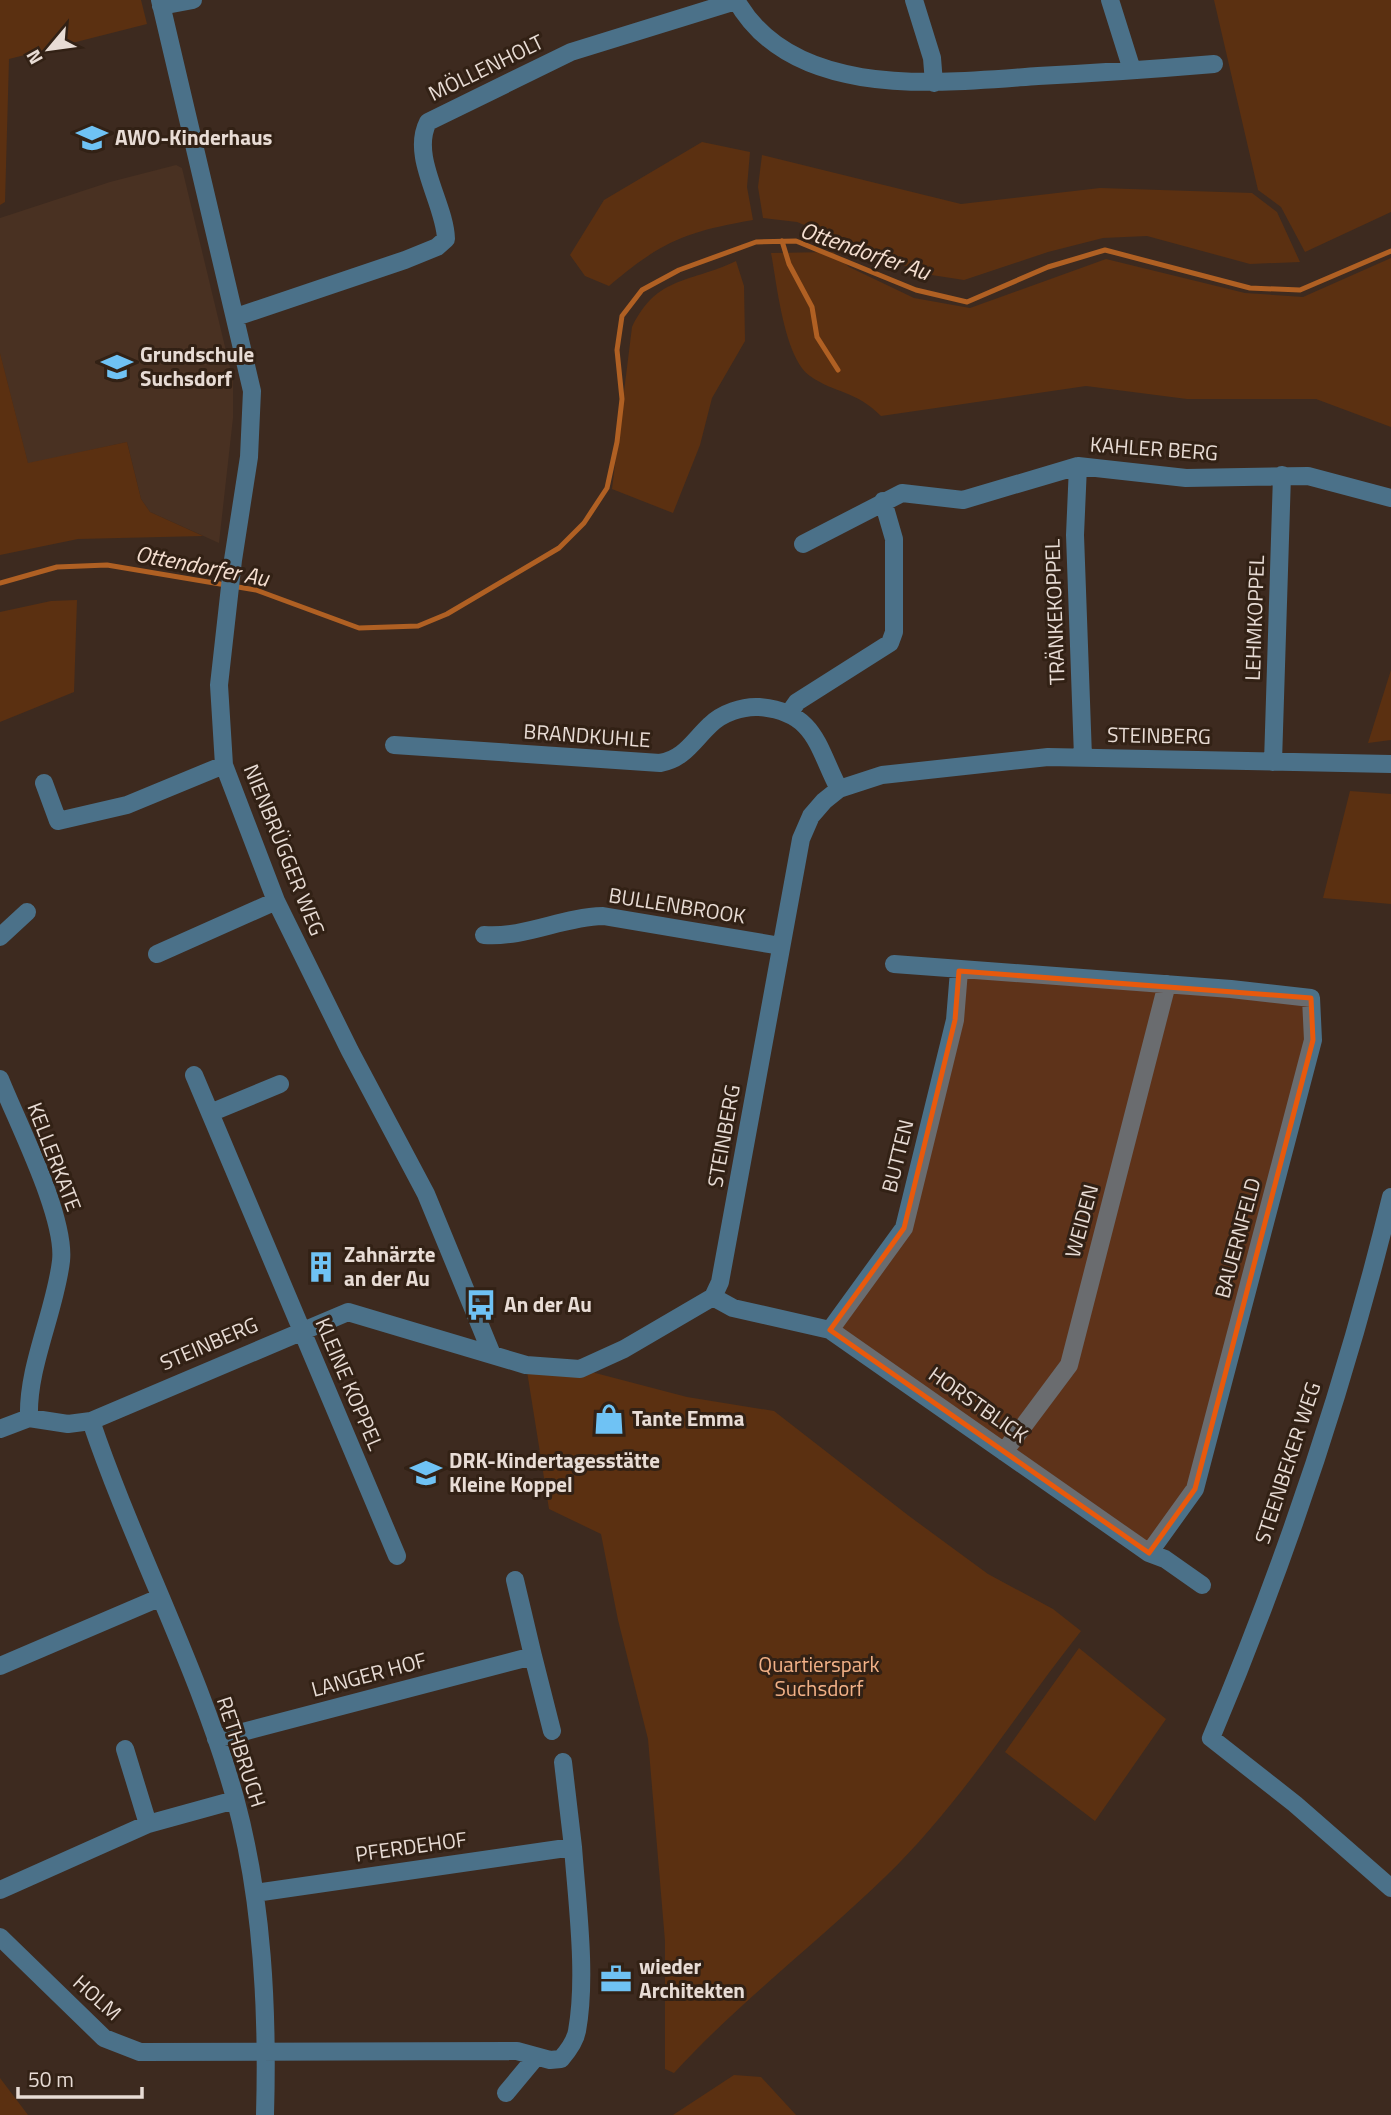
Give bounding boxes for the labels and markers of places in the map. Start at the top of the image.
school or university icon: AWO-Kinderhaus [75,121,109,155]
place label: AWO-Kinderhaus [115,121,273,153]
place label: Grundschule Suchsdorf [140,338,254,394]
school or university icon: Grundschule Suchsdorf [100,350,134,384]
place label: Zahnärzte an der Au [344,1238,436,1294]
building icon: Zahnärzte an der Au [304,1250,338,1284]
bus stop icon: An der Au [464,1288,498,1322]
place label: An der Au [504,1288,592,1320]
shop icon: Tante Emma [592,1402,626,1436]
place label: Tante Emma [632,1402,745,1434]
place label: DRK-Kindertagesstätte Kleine Koppel [449,1444,660,1500]
school or university icon: DRK-Kindertagesstätte Kleine Koppel [409,1456,443,1490]
place label: wieder Architekten [639,1950,745,2006]
office icon: wieder Architekten [599,1962,633,1996]

